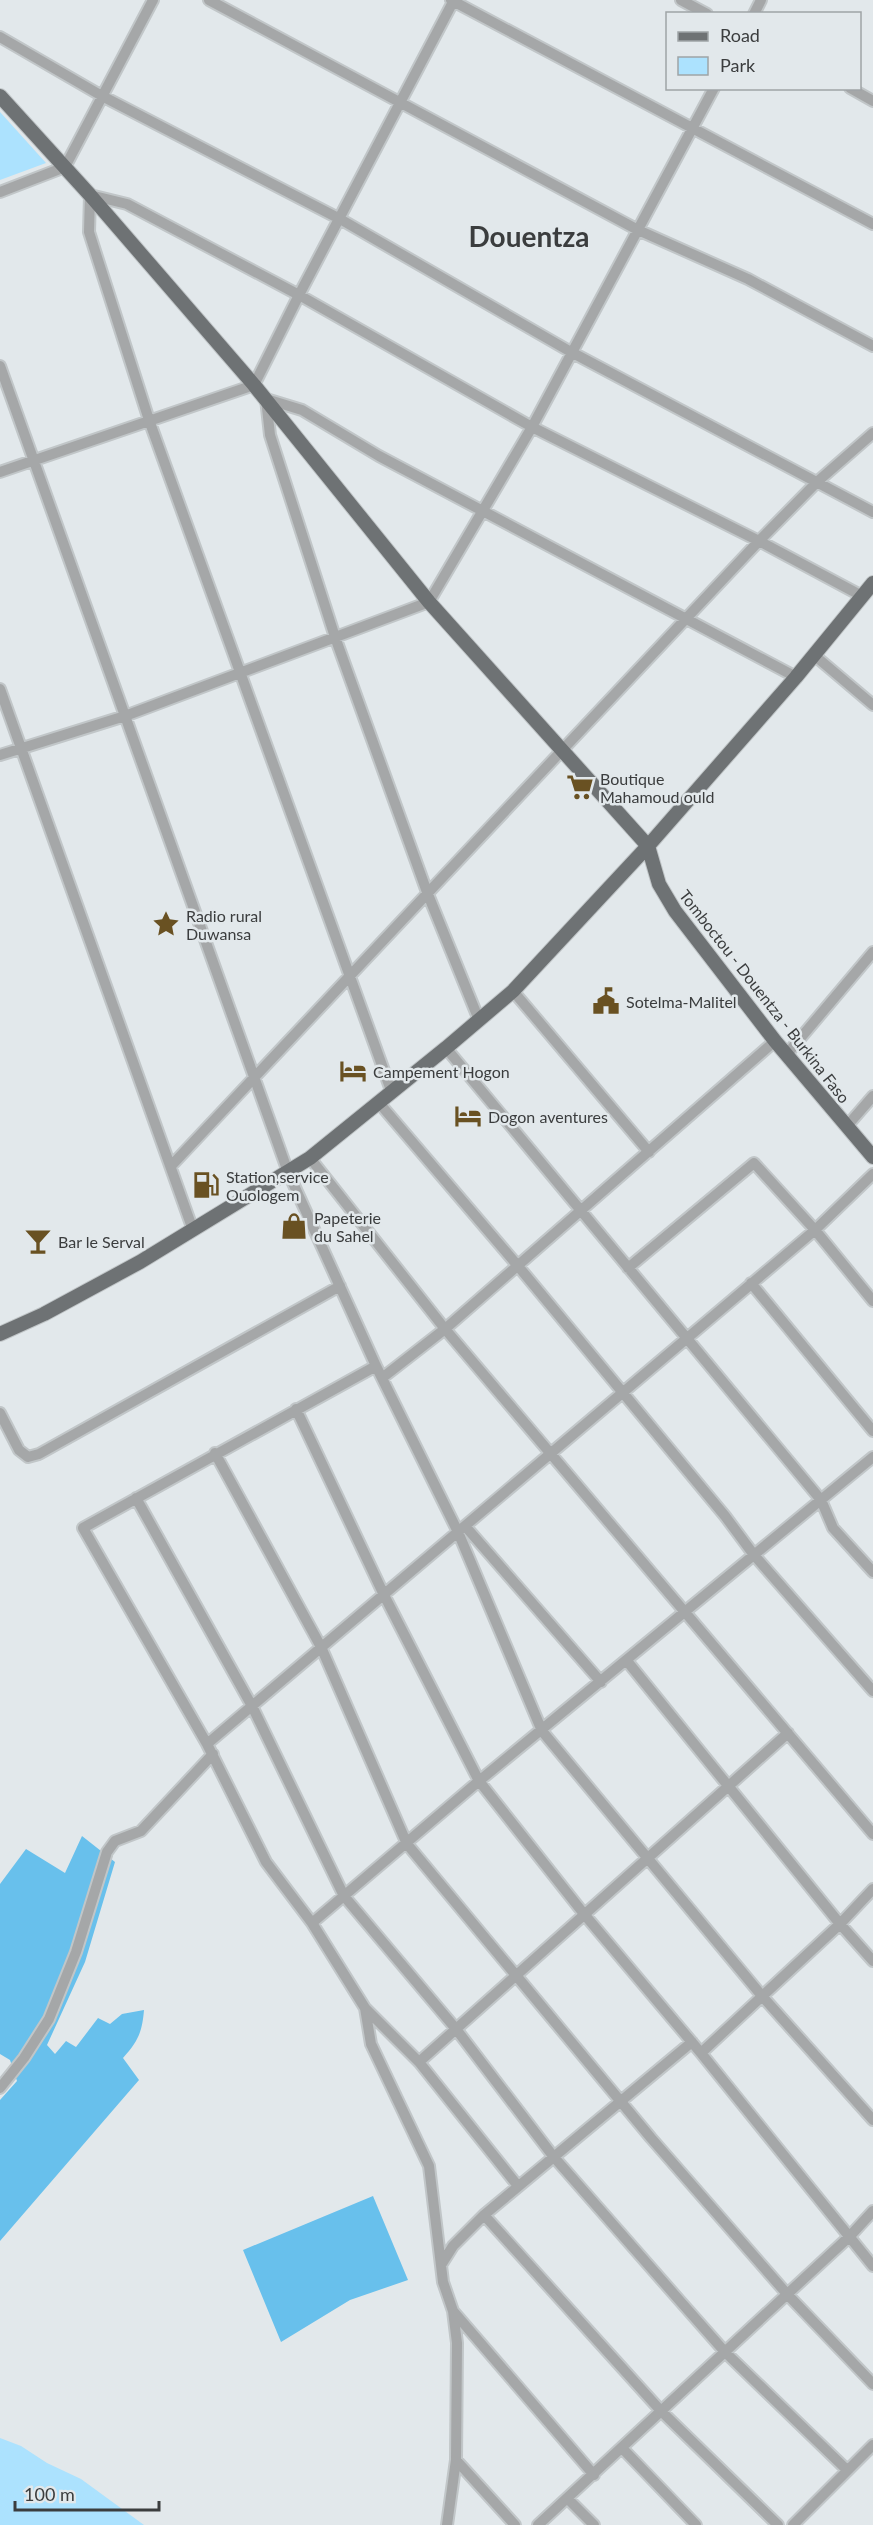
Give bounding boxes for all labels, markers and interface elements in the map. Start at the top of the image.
legend [666,12,861,90]
text: Road [720,24,760,46]
text: Park [720,54,756,76]
district label: Douentza [468,219,590,253]
place label: Boutique Mahamoud ould [600,769,714,806]
supermarket icon: Boutique Mahamoud ould [565,772,595,802]
street label: Tomboctou - Douentza - Burkina Faso [676,886,854,1106]
place label: Radio rural Duwansa [186,906,262,943]
place icon: Radio rural Duwansa [151,909,181,939]
public building icon: Sotelma-Malitel [591,986,621,1016]
place label: Sotelma-Malitel [626,992,737,1011]
hotel icon: Campement Hogon [338,1056,368,1086]
place label: Campement Hogon [373,1062,510,1081]
hotel icon: Dogon aventures [453,1101,483,1131]
place label: Dogon aventures [488,1107,608,1126]
place label: Station,service Ouologem [226,1167,329,1204]
fuel station icon: Station,service Ouologem [191,1170,221,1200]
place label: Papeterie du Sahel [314,1208,381,1245]
shop icon: Papeterie du Sahel [279,1211,309,1241]
bar icon: Bar le Serval [23,1226,53,1256]
place label: Bar le Serval [58,1232,145,1251]
scale bar [15,2474,159,2512]
text: 100 m [24,2483,75,2505]

